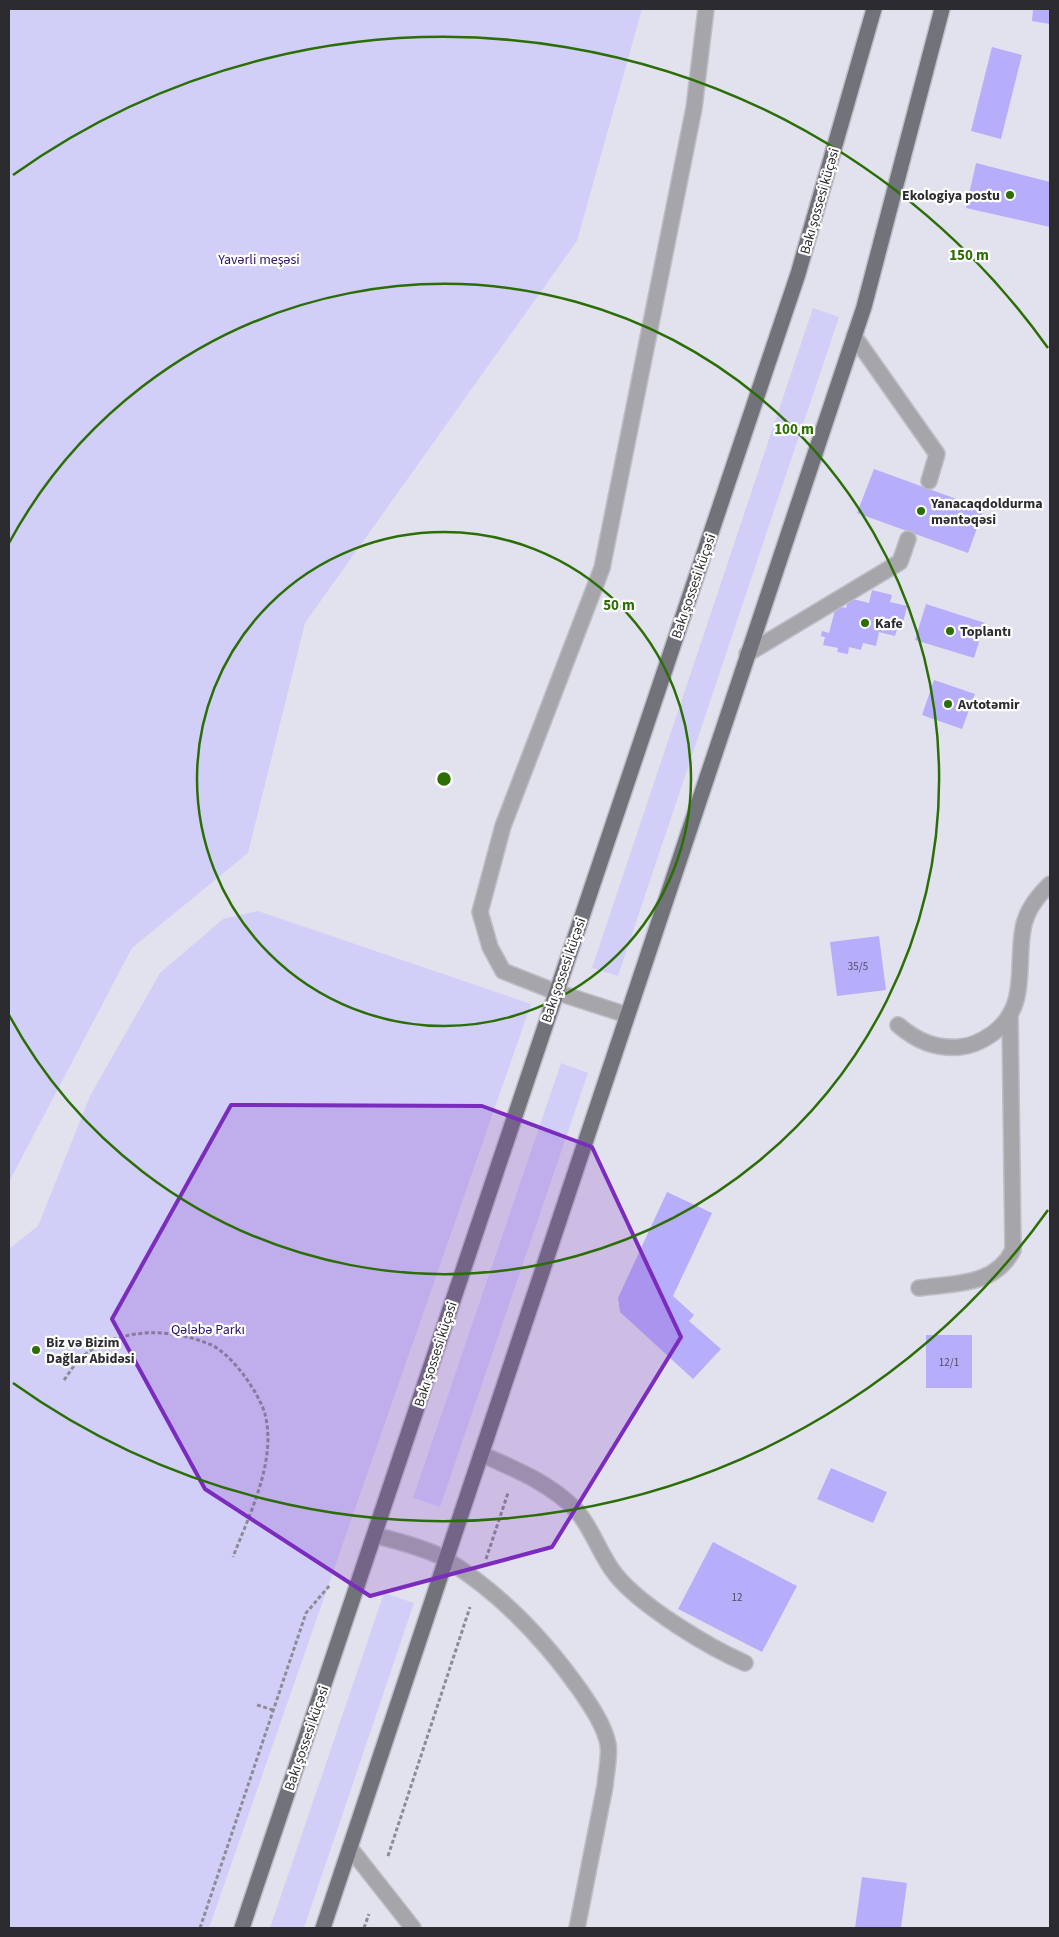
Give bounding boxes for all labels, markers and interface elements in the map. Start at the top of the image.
street label: Bakı şossesi küçəsi [795,146,845,257]
place label: Ekologiya postu [902,186,1000,206]
marker: Ekologiya postu [1004,189,1016,201]
text: 150 m [949,245,989,266]
park label: Yavərli meşəsi [217,250,300,270]
text: 100 m [774,419,814,440]
place label: Yanacaqdoldurma məntəqəsi [930,494,1043,530]
marker: Yanacaqdoldurma məntəqəsi [915,505,927,517]
street label: Bakı şossesi küçəsi [667,531,721,641]
text: 50 m [603,595,635,616]
place label: Kafe [875,614,903,634]
marker: Kafe [859,617,871,629]
place label: Toplantı [960,622,1011,642]
marker: Toplantı [944,625,956,637]
place label: Avtotəmir [957,695,1020,715]
marker: Avtotəmir [942,698,954,710]
centre of rings [435,770,453,788]
street label: Bakı şossesi küçəsi [537,915,591,1025]
house number: 35/5 [848,959,868,974]
street label: Bakı şossesi küçəsi [409,1299,462,1410]
park label: Qələbə Parkı [171,1320,245,1340]
place label: Biz və Bizim Dağlar Abidəsi [46,1333,135,1369]
marker: Biz və Bizim Dağlar Abidəsi [30,1344,42,1356]
house number: 12/1 [939,1355,959,1370]
house number: 12 [732,1590,742,1605]
street label: Bakı şossesi küçəsi [280,1683,334,1793]

